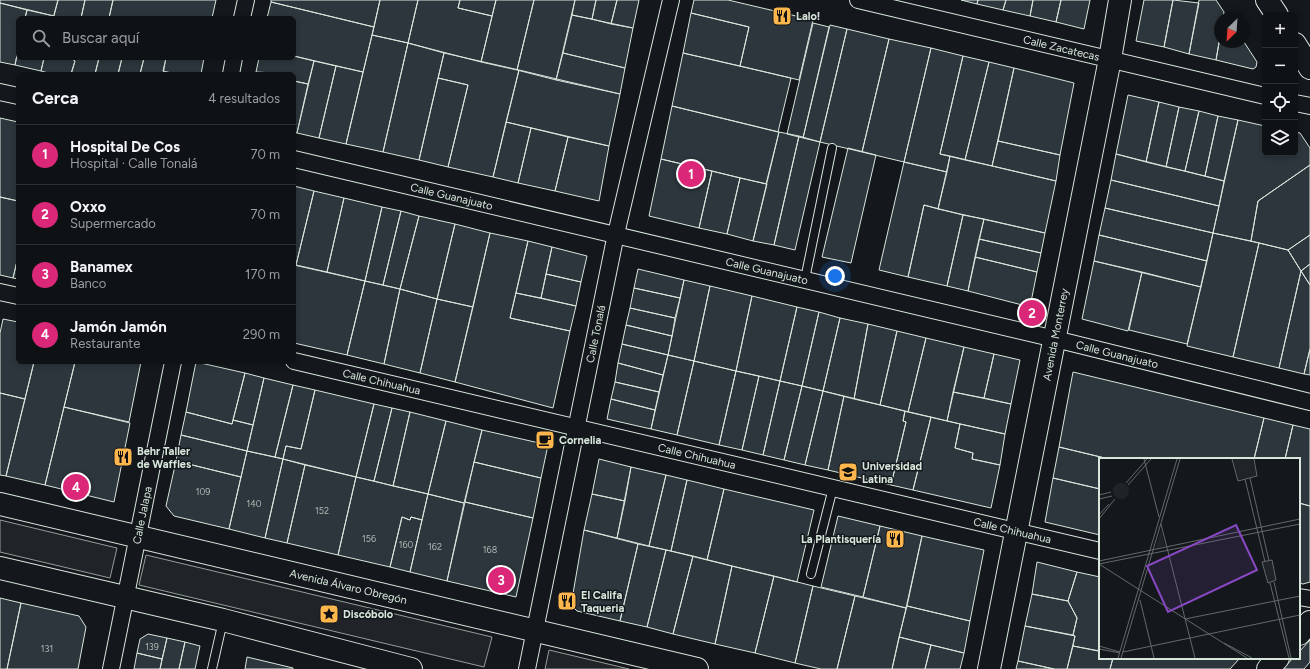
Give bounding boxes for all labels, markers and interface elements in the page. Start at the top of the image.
restaurant icon: Lalo! [771,5,793,27]
place label: Lalo! [796,10,820,23]
north arrow [1214,12,1250,48]
map controls [1262,12,1298,156]
button: + [1262,12,1298,48]
search box [16,16,296,60]
icon: search [30,27,52,49]
text: Buscar aquí [62,29,139,47]
street label: Calle Zacatecas [1022,33,1101,63]
button: − [1262,48,1298,84]
button: locate [1262,84,1298,120]
text: Cerca [32,88,79,108]
text: 4 resultados [208,91,280,106]
button: layers [1262,120,1298,156]
text: Hospital De Cos [70,138,180,156]
text: 1 [42,147,48,162]
text: 70 m [250,147,280,162]
text: Hospital · Calle Tonalá [70,156,197,171]
pin: 1 [678,159,704,189]
street label: Calle Guanajuato [409,180,494,212]
text: Oxxo [70,198,106,216]
text: 2 [41,207,49,222]
text: 70 m [250,207,280,222]
text: Supermercado [70,216,156,231]
street label: Calle Guanajuato [724,255,809,287]
text: Banamex [70,258,133,276]
your location [825,266,845,286]
text: 3 [41,267,49,282]
text: 170 m [245,267,280,282]
text: Banco [70,276,106,291]
street label: Avenida Monterrey [1040,287,1071,382]
pin: 2 [1019,298,1045,328]
street label: Calle Tonalá [583,304,608,364]
text: Jamón Jamón [70,318,167,336]
text: 4 [41,327,49,342]
text: 290 m [243,327,280,342]
text: Restaurante [70,336,140,351]
street label: Calle Guanajuato [1075,338,1160,371]
street label: Calle Chihuahua [341,366,422,397]
cafe icon: Cornelia [534,429,556,451]
place label: Cornelia [559,434,601,447]
street label: Calle Chihuahua [657,441,737,471]
place label: Behr Taller de Waffles [137,445,191,471]
restaurant icon: Behr Taller de Waffles [112,446,134,468]
inset map [1099,458,1300,659]
place label: Universidad Latina [862,460,922,486]
school or university icon: Universidad Latina [837,461,859,483]
pin: 4 [63,472,89,502]
street label: Calle Jalapa [130,485,154,545]
house number: 109 [196,486,210,497]
house number: 140 [246,498,262,509]
house number: 152 [315,505,329,516]
street label: Calle Chihuahua [972,515,1053,546]
restaurant icon: La Plantisquería [884,528,906,550]
house number: 156 [362,533,376,544]
place label: La Plantisquería [801,533,881,546]
house number: 160 [399,539,414,550]
house number: 162 [428,541,442,552]
house number: 168 [483,544,498,555]
pin: 3 [488,565,514,595]
street label: Avenida Álvaro Obregón [288,566,408,607]
place label: El Califa Taqueria [581,589,624,615]
restaurant icon: El Califa Taqueria [556,590,578,612]
place icon: Discóbolo [318,603,340,625]
place label: Discóbolo [343,608,394,621]
house number: 139 [145,641,159,652]
house number: 131 [41,643,53,654]

